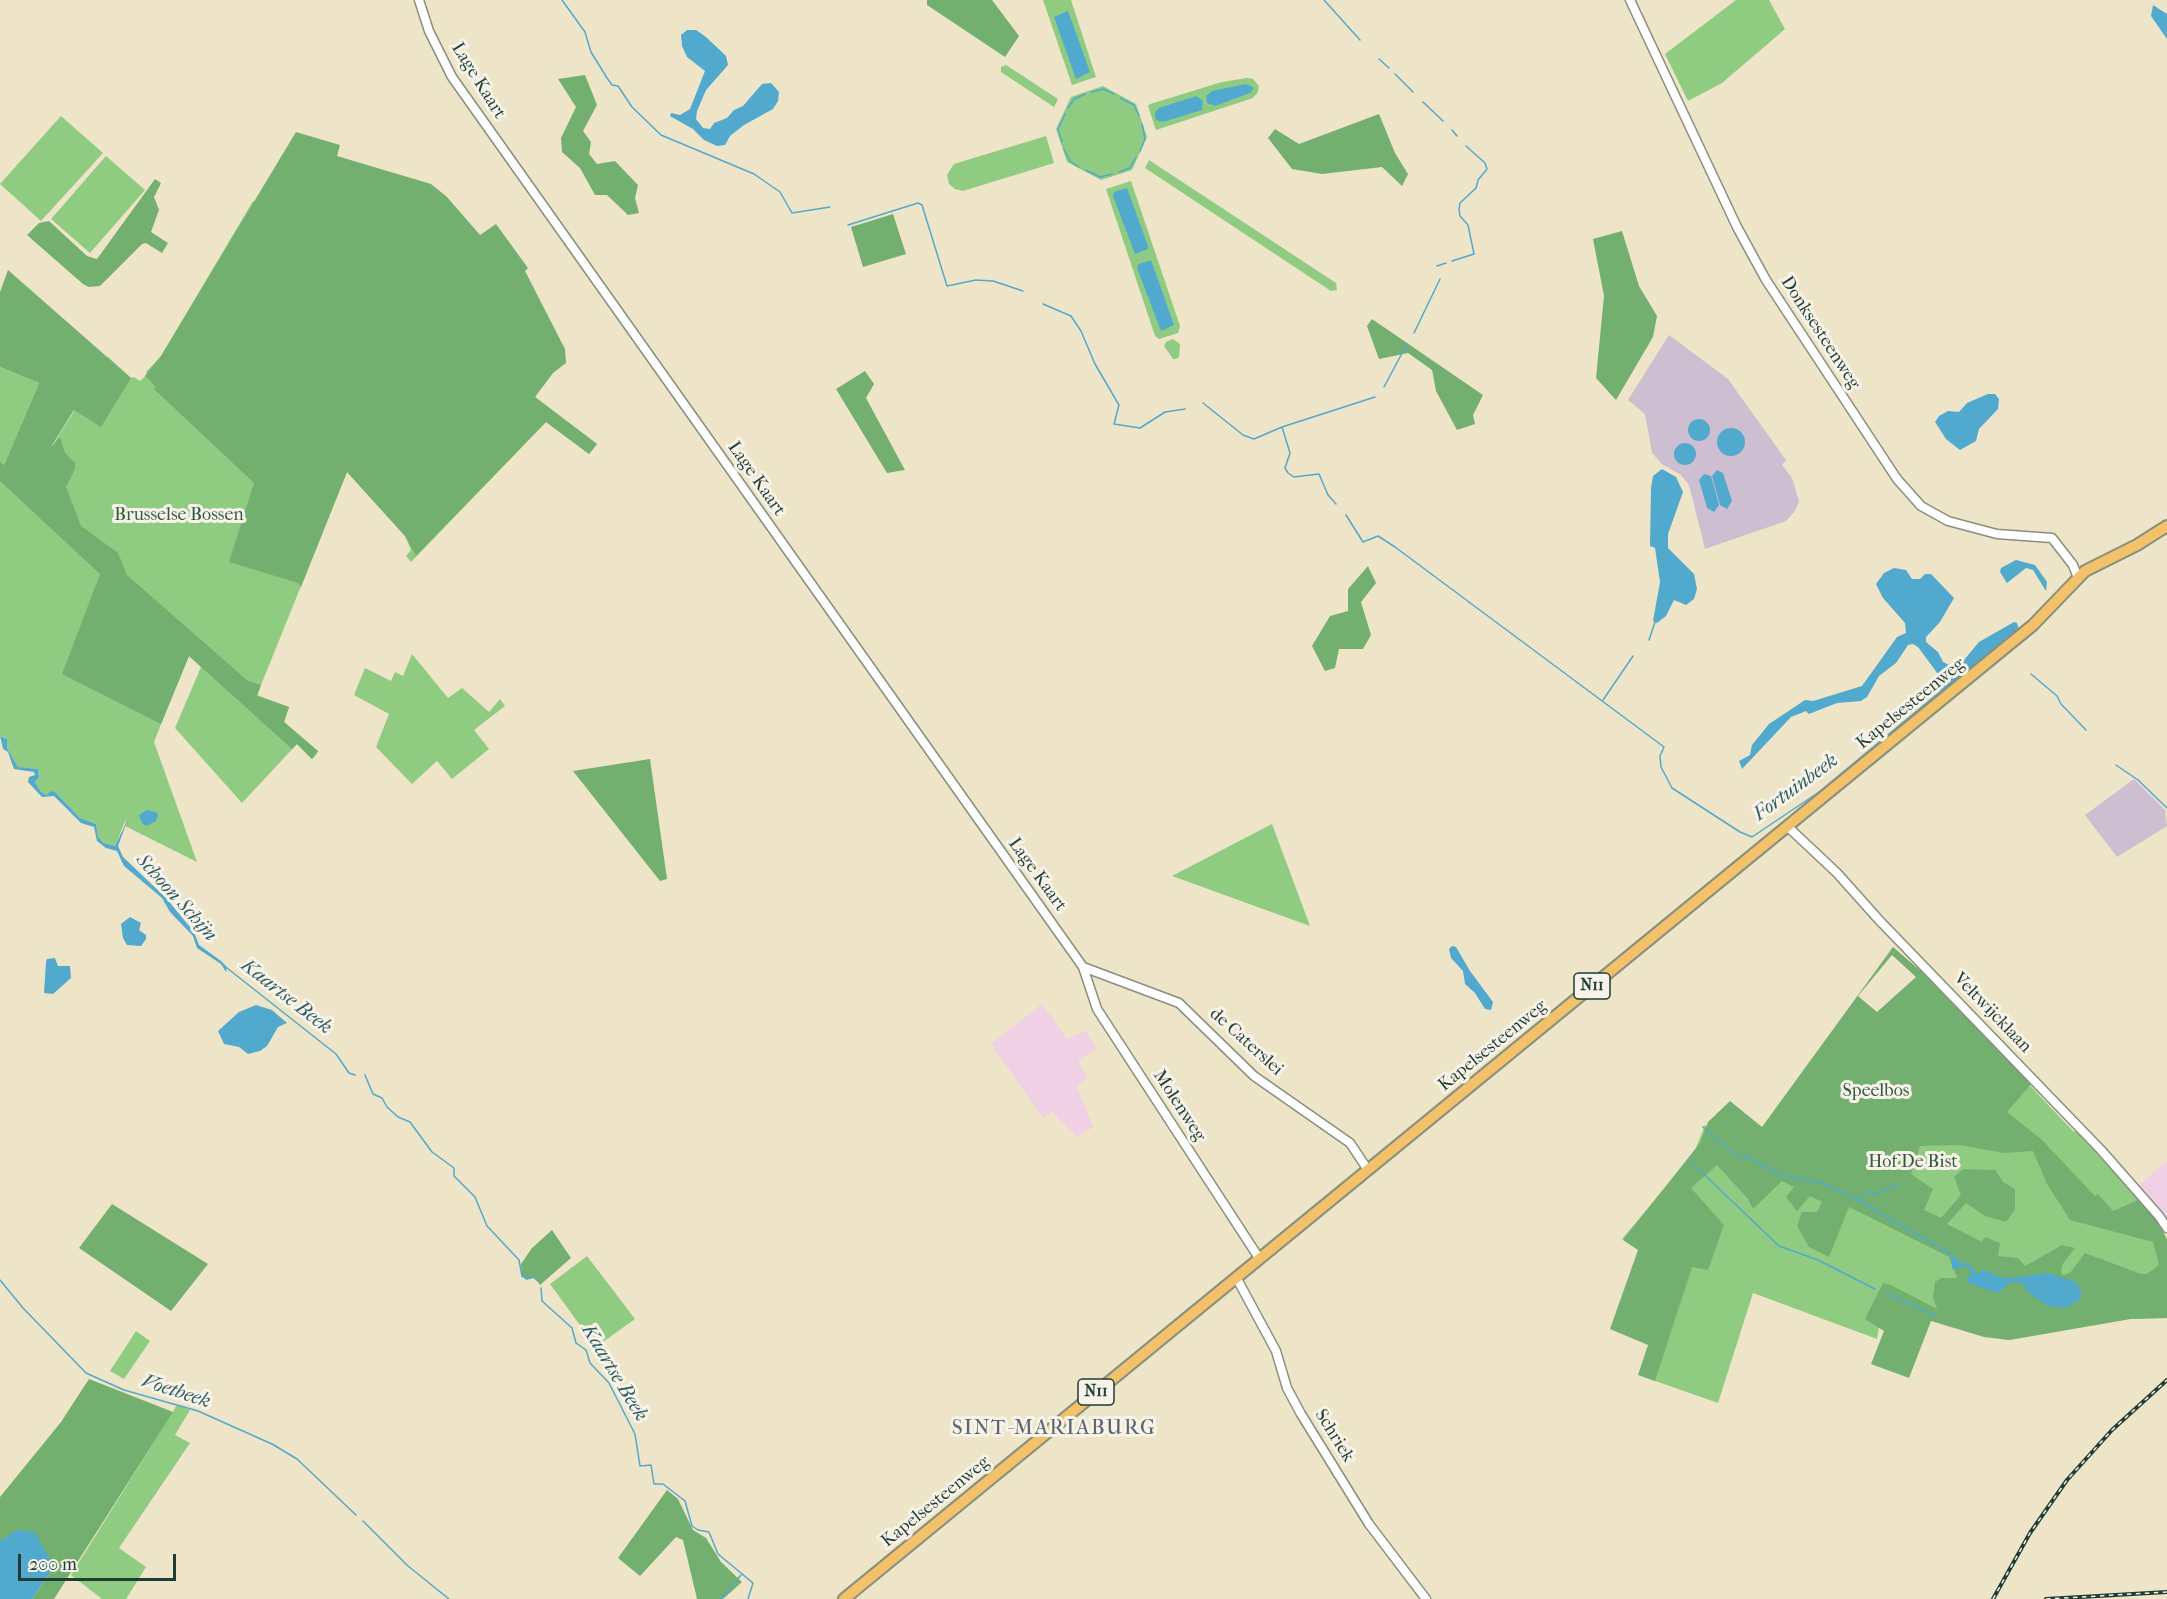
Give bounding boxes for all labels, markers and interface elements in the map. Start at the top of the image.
street label: Lage Kaart [446,39,510,123]
street label: Donksesteenweg [1775,272,1865,394]
street label: Lage Kaart [723,438,789,520]
park label: Brusselse Bossen [114,505,244,527]
street label: Kapelsesteenweg [1852,654,1970,754]
water label: Fortuinbeek [1749,749,1843,827]
street label: Lage Kaart [1003,834,1071,916]
water label: Schoon Schijn [130,849,222,947]
water label: Kaartse Beek [236,954,336,1040]
street label: Veltwijcklaan [1948,968,2036,1058]
road number: N11 [1574,973,1610,999]
street label: Kapelsesteenweg [1434,996,1552,1096]
street label: de Caterslei [1205,1003,1287,1081]
street label: Molenweg [1148,1066,1210,1146]
park label: Speelbos [1843,1081,1909,1103]
park label: Hof De Bist [1868,1152,1958,1174]
water label: Kaartse Beek [576,1320,652,1426]
water label: Voetbeek [139,1370,213,1414]
road number: N11 [1078,1379,1114,1405]
street label: Schriek [1309,1406,1359,1466]
district label: SINT-MARIABURG [952,1416,1156,1442]
street label: Kapelsesteenweg [877,1452,995,1552]
scale bar [21,1542,178,1580]
text: 200 m [29,1554,77,1575]

